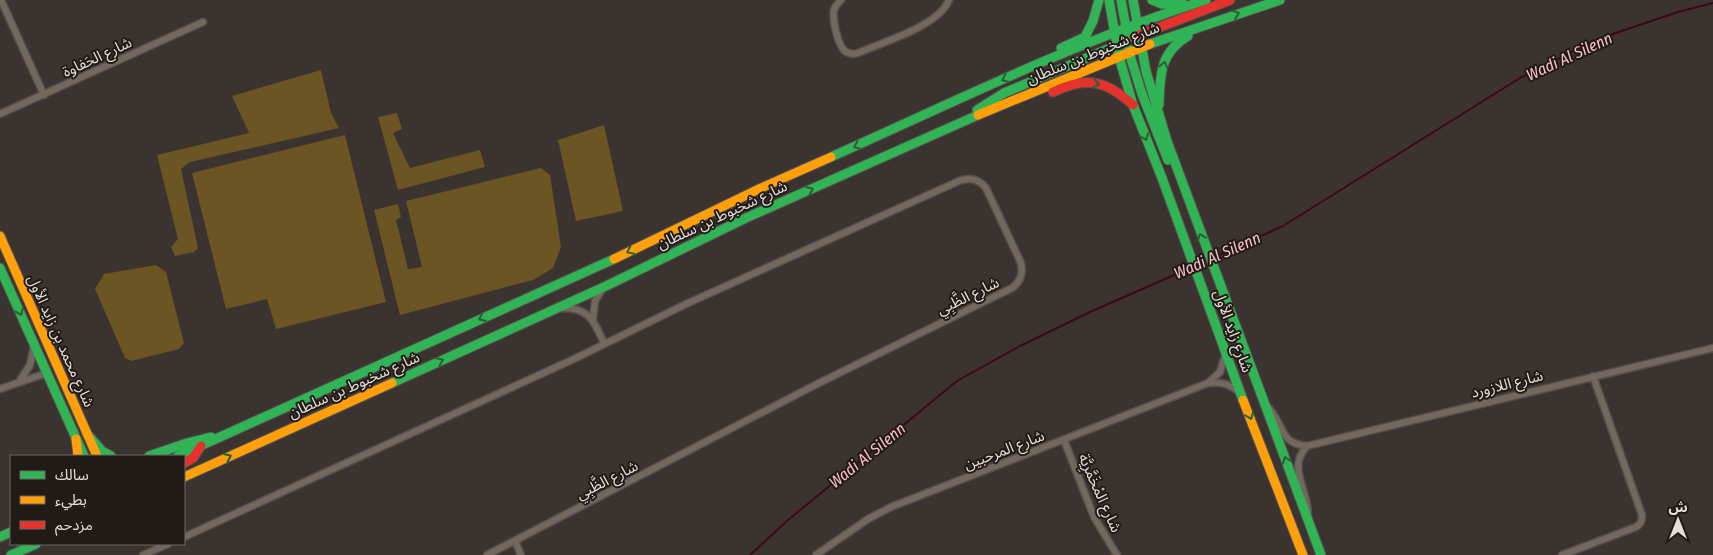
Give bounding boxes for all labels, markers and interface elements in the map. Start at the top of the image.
one-way arrow [1232,10,1240,20]
street label: شارع شخبوط بن سلطان [1024,18,1163,91]
water label: Wadi Al Silenn [1523,28,1615,85]
street label: شارع الحَفاوة [60,33,136,84]
one-way arrow [1158,61,1169,70]
one-way arrow [1001,73,1010,84]
one-way arrow [1092,78,1101,89]
one-way arrow [1139,132,1150,141]
one-way arrow [853,139,862,150]
street label: شارع شخبوط بن سلطان [654,177,791,256]
one-way arrow [805,185,814,196]
water label: Wadi Al Silenn [1171,228,1263,283]
one-way arrow [1197,233,1207,241]
one-way arrow [626,245,635,255]
street label: شارع محمد بن زايد الأول [21,272,98,411]
street label: شارع الظَّبِي [933,272,1004,321]
street label: شارع زايد الأول [1207,287,1256,376]
one-way arrow [14,307,24,316]
one-way arrow [478,312,487,323]
street label: شارع شخبوط بن سلطان [286,348,424,425]
one-way arrow [435,356,444,367]
street label: شارع اللازورد [1469,366,1546,405]
one-way arrow [1244,411,1254,420]
water label: Wadi Al Silenn [825,419,909,492]
street label: شارع المرحبين [961,426,1048,476]
street label: شارع المْخَمَّرِيَّة [1072,451,1125,537]
one-way arrow [223,452,232,463]
legend [10,455,185,545]
street label: شارع الظَّبِي [572,455,643,506]
one-way arrow [1282,456,1292,465]
text: سالك [55,466,89,484]
text: بطيء [55,491,87,511]
north arrow [1653,495,1703,545]
text: ش [1668,499,1688,516]
text: مزدحم [55,516,93,536]

